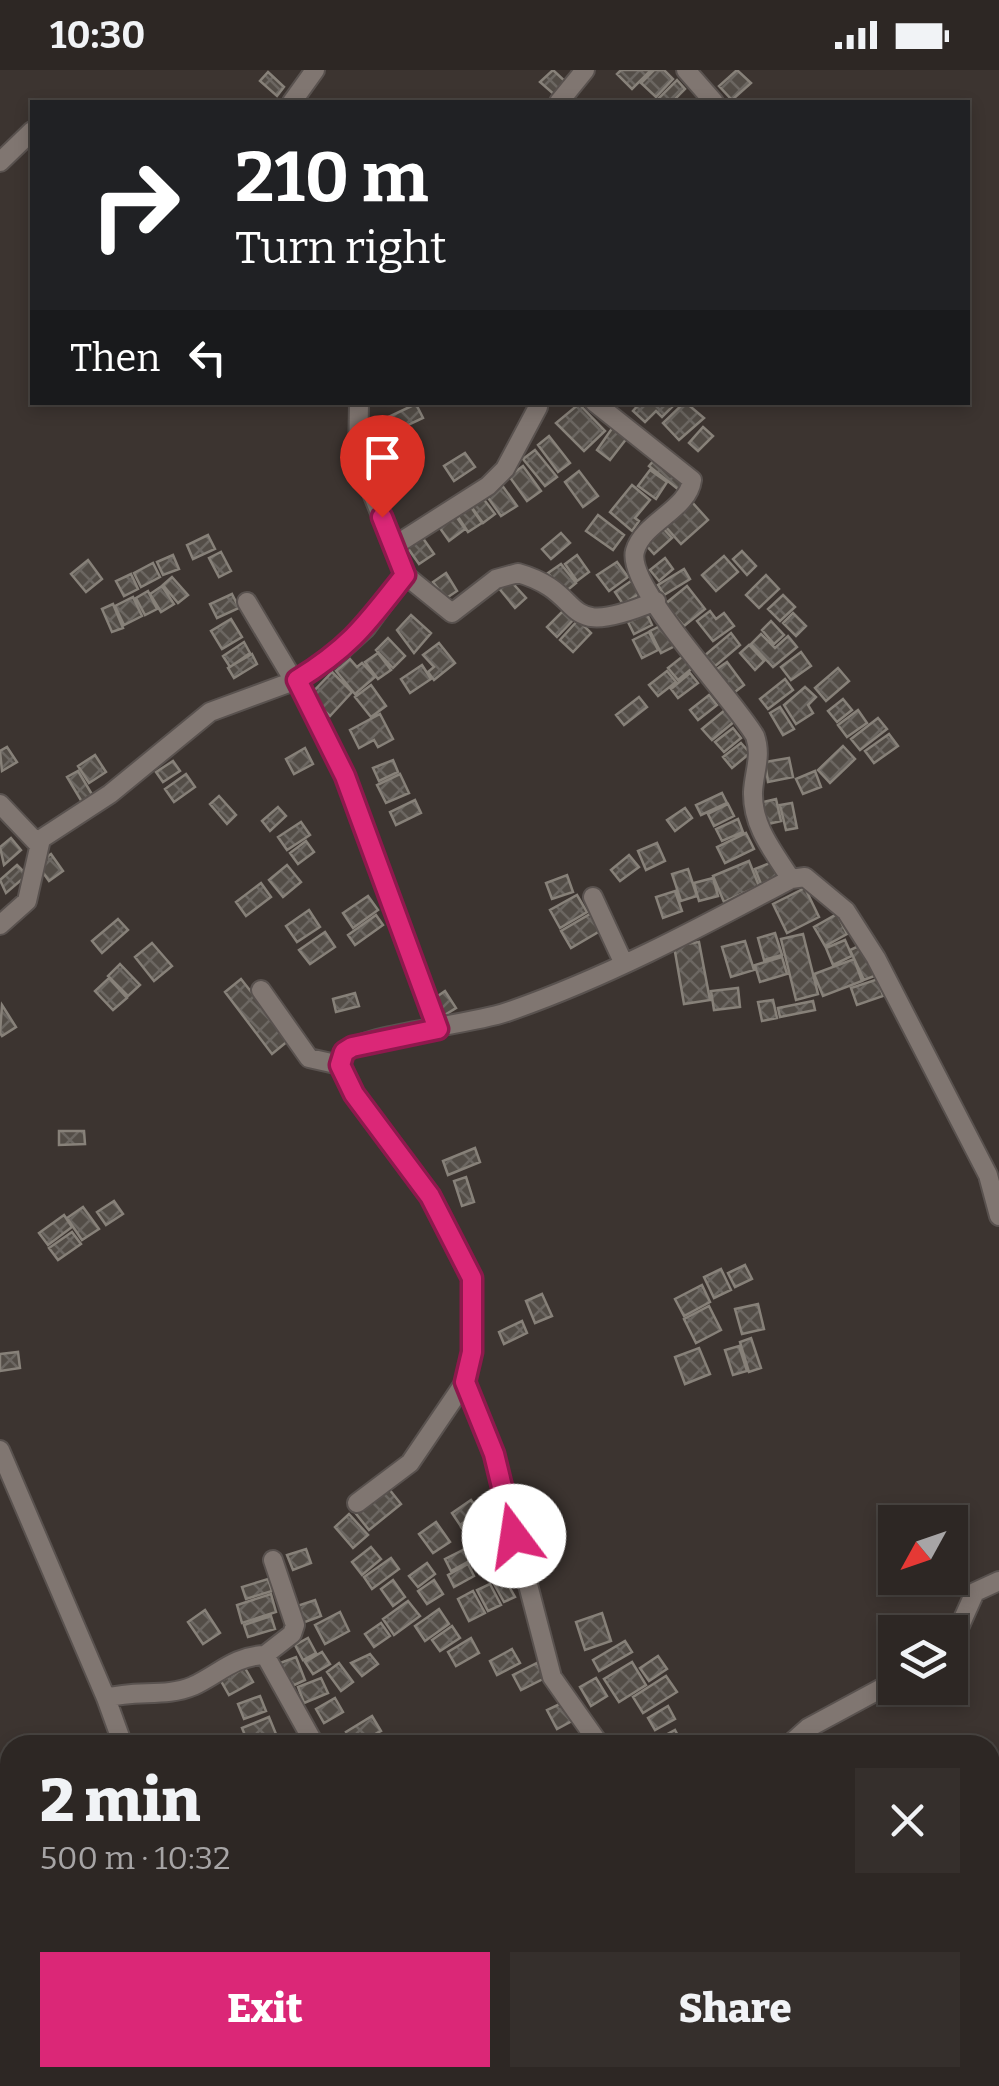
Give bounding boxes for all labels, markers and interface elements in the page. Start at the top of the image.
text: 10:30 [50,12,145,58]
text: 210 m [235,136,428,220]
icon: right [70,140,200,270]
text: Turn right [235,221,447,275]
icon: left [180,330,235,385]
text: Then [70,335,160,381]
pin [340,415,425,518]
icon: arrive [355,430,410,485]
position arrow [462,1484,566,1588]
north arrow [878,1505,968,1595]
map controls [878,1505,968,1705]
button: layers [878,1615,968,1705]
text: 2 min [40,1765,200,1837]
button: close [855,1768,960,1873]
text: 500 m · 10:32 [40,1839,231,1877]
button: Exit [40,1952,490,2067]
button: Share [510,1952,960,2067]

